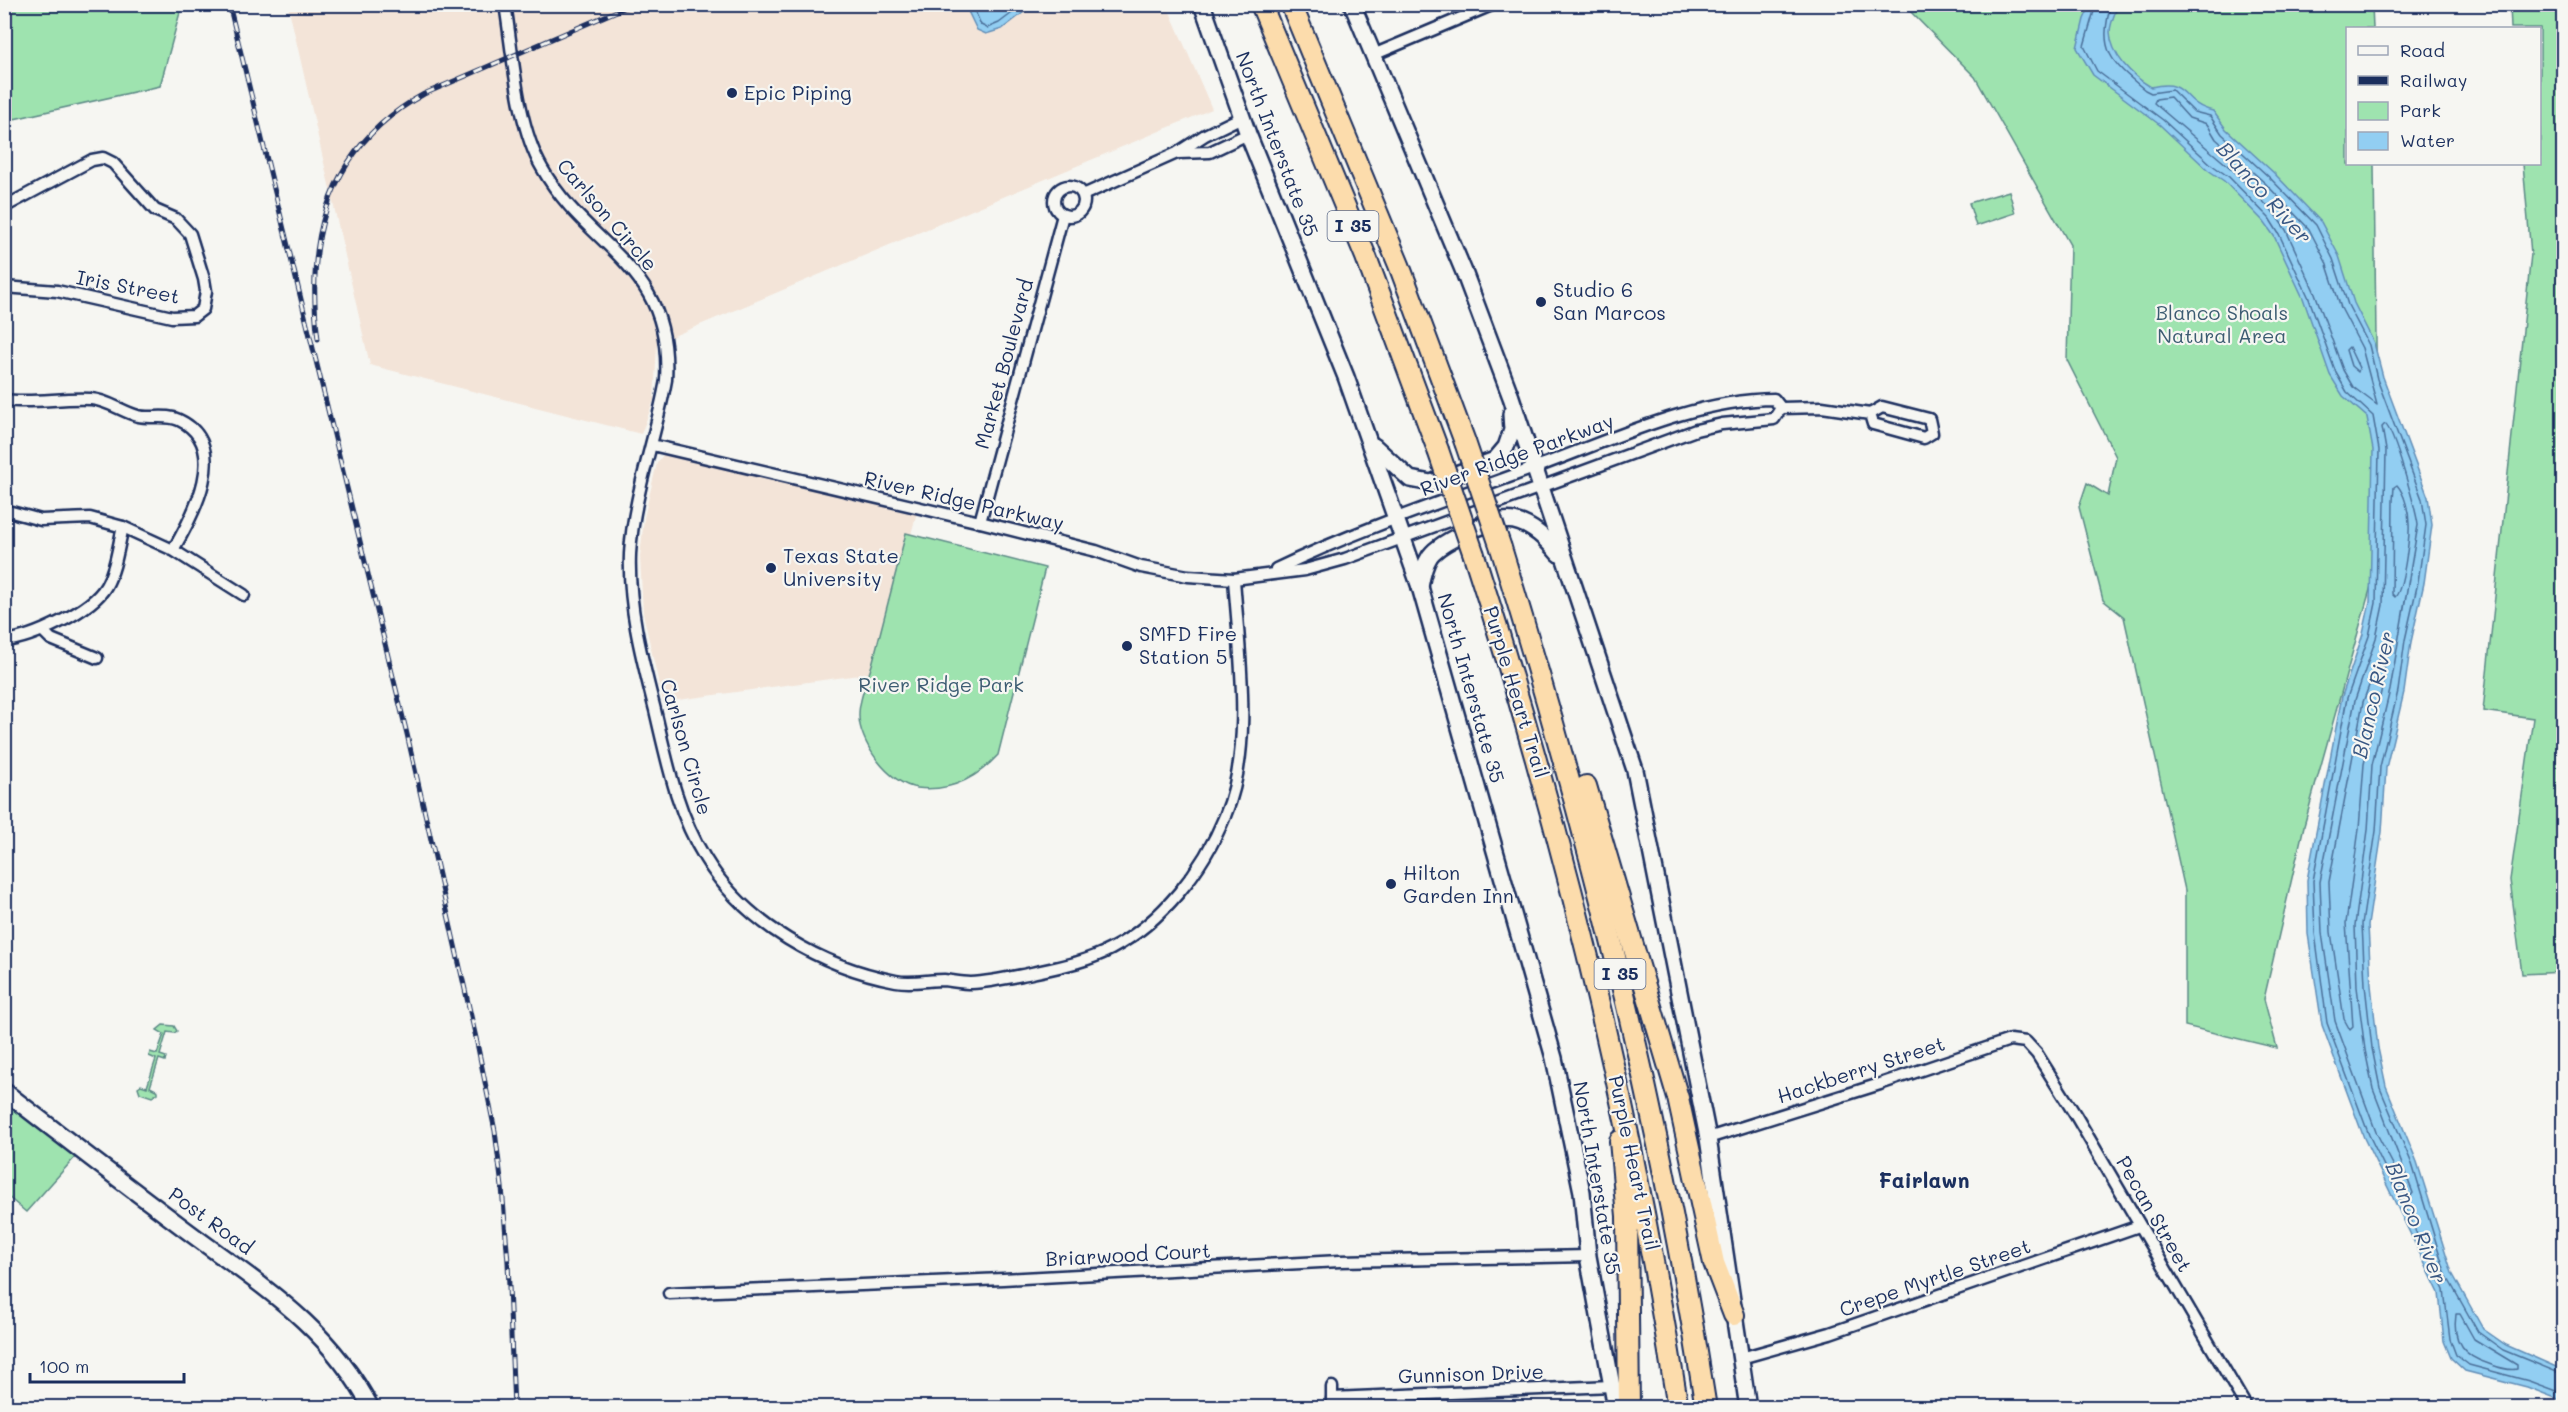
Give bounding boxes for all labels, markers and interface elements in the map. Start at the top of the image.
legend [2346,27,2541,165]
text: Road [2400,38,2445,62]
street label: North Interstate 35 [1231,47,1325,240]
text: Railway [2400,68,2467,92]
place label: Epic Piping [744,79,852,105]
marker: Epic Piping [725,86,739,100]
text: Park [2400,98,2441,122]
text: Water [2400,128,2455,152]
water label: Blanco River [2212,135,2318,249]
street label: Carlson Circle [552,153,664,276]
road number: I 35 [1328,211,1378,241]
street label: Iris Street [74,263,182,309]
street label: Market Boulevard [968,276,1038,452]
place label: Studio 6 San Marcos [1553,276,1666,325]
marker: Studio 6 San Marcos [1534,295,1548,309]
park label: Blanco Shoals Natural Area [2156,299,2288,348]
street label: River Ridge Parkway [1416,407,1617,501]
street label: River Ridge Parkway [862,464,1067,536]
place label: Texas State University [783,542,899,591]
marker: Texas State University [764,561,778,575]
street label: North Interstate 35 [1432,590,1511,786]
street label: Purple Heart Trail [1478,603,1555,781]
place label: SMFD Fire Station 5 [1139,620,1237,669]
water label: Blanco River [2345,629,2400,761]
marker: SMFD Fire Station 5 [1120,639,1134,653]
park label: River Ridge Park [858,671,1024,697]
street label: Carlson Circle [655,676,719,818]
place label: Hilton Garden Inn [1403,859,1514,908]
marker: Hilton Garden Inn [1384,877,1398,891]
road number: I 35 [1594,959,1646,989]
street label: Hackberry Street [1774,1030,1948,1108]
street label: Purple Heart Trail [1604,1073,1666,1253]
street label: North Interstate 35 [1568,1079,1628,1277]
street label: Pecan Street [2111,1151,2199,1276]
water label: Blanco River [2381,1158,2454,1287]
district label: Fairlawn [1878,1166,1970,1193]
street label: Post Road [164,1181,259,1260]
street label: Crepe Myrtle Street [1836,1232,2034,1322]
street label: Briarwood Court [1045,1237,1211,1271]
scale bar [30,1346,184,1384]
text: 100 m [39,1354,89,1378]
street label: Gunnison Drive [1398,1357,1544,1389]

